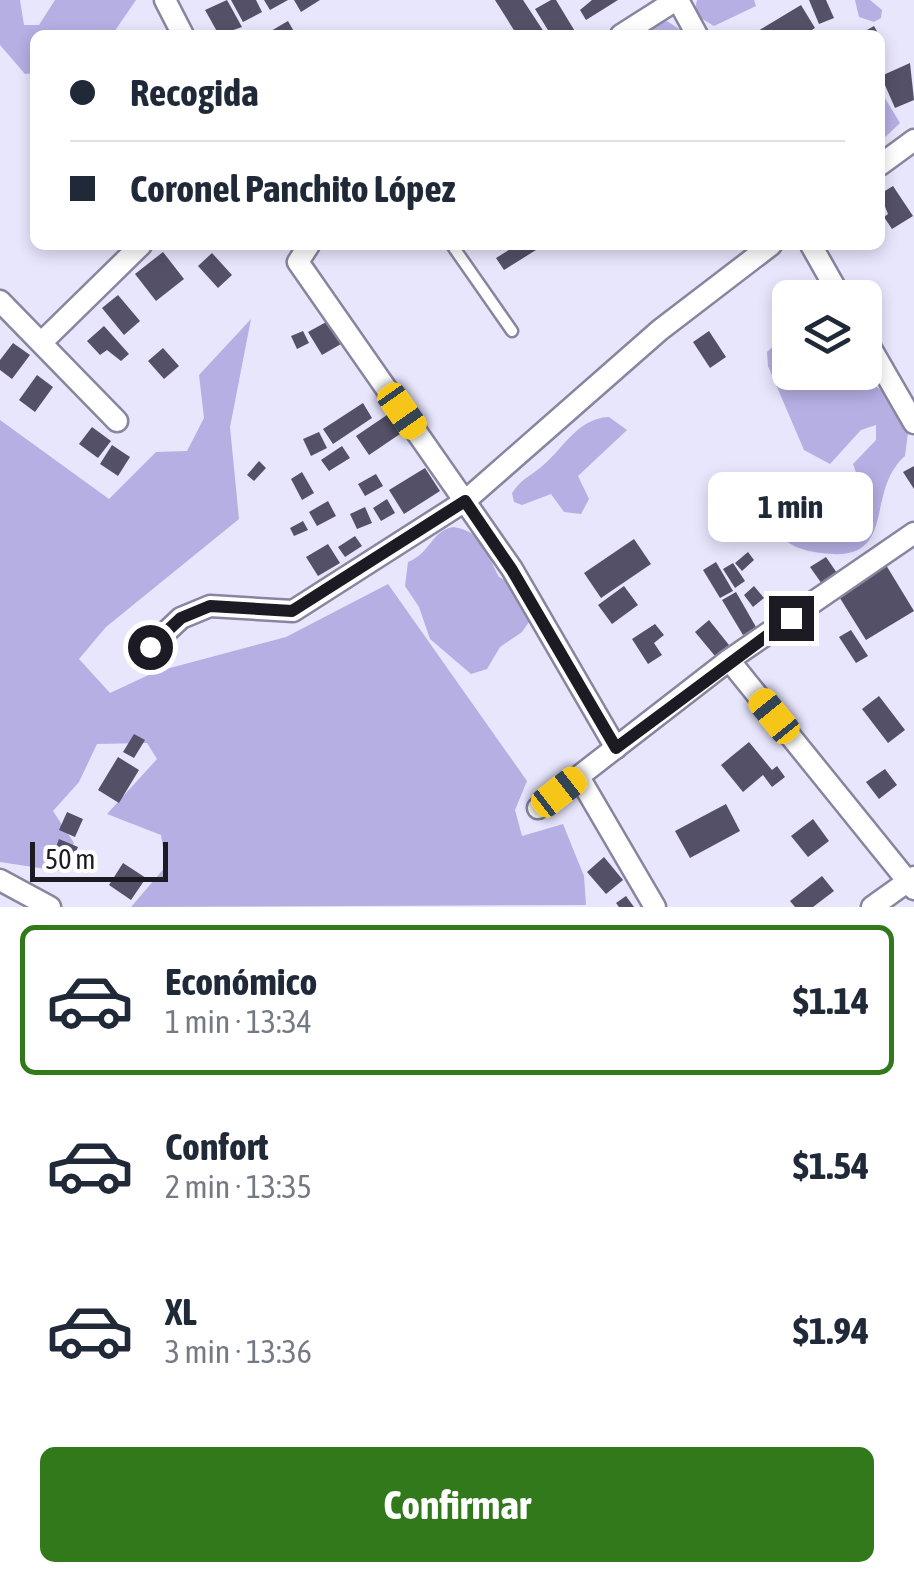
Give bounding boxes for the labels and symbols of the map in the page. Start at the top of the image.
car [373,378,431,444]
callout: 1 min [708,473,874,543]
route end [769,596,814,641]
route start [128,625,173,670]
car [743,683,805,749]
car [526,762,592,822]
scale bar [30,837,168,881]

